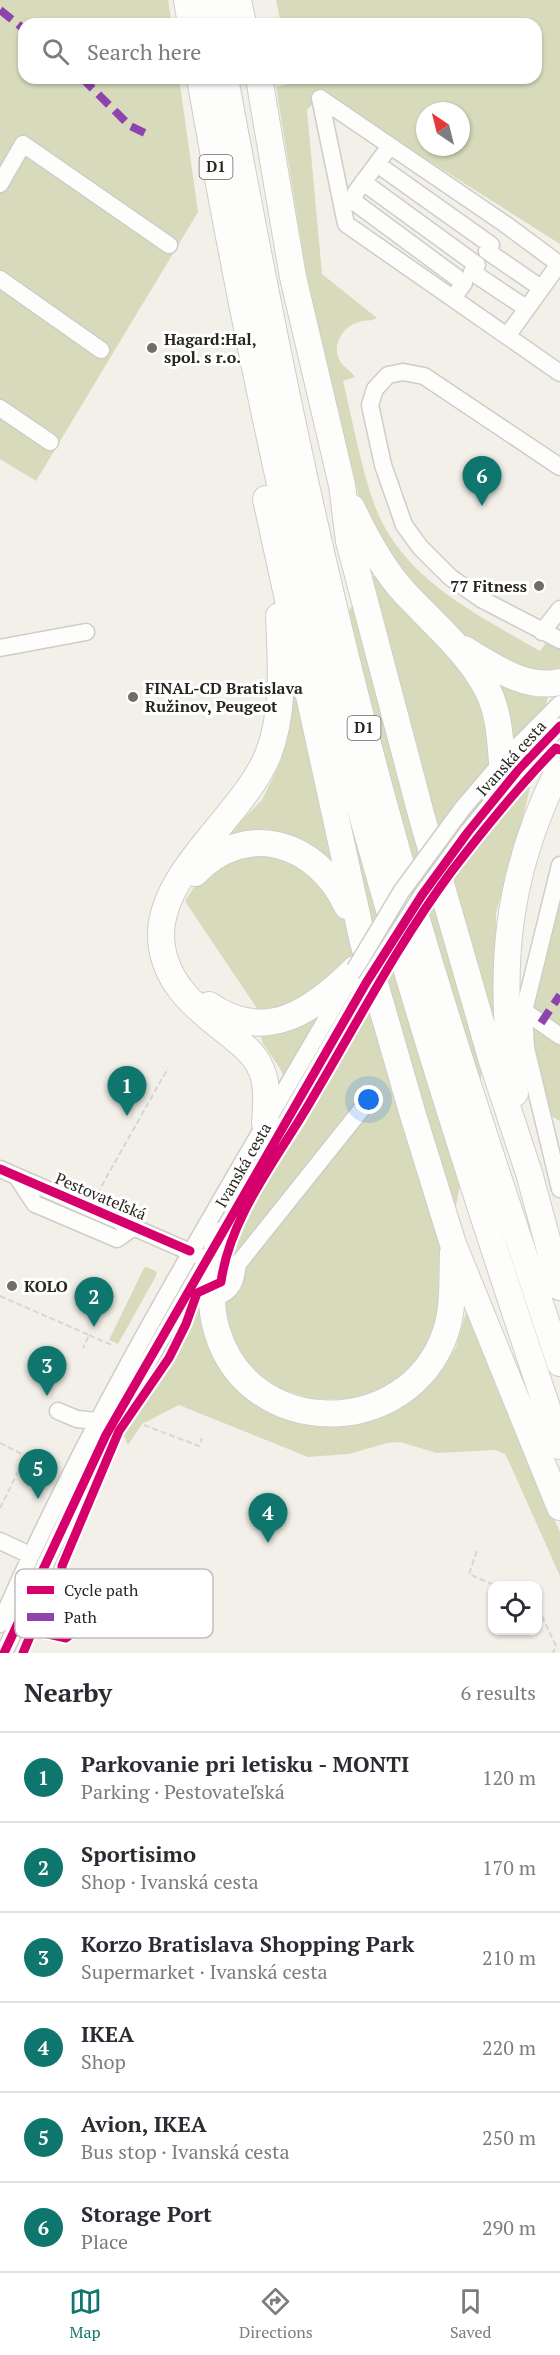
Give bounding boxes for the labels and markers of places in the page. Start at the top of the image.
place label: Hagard:Hal, spol. s r.o. [164,328,257,368]
marker: Hagard:Hal, spol. s r.o. [145,341,159,355]
pin: 6 [462,456,502,506]
place label: 77 Fitness [450,575,527,597]
marker: 77 Fitness [532,579,546,593]
place label: FINAL-CD Bratislava Ružinov, Peugeot [145,677,303,717]
marker: FINAL-CD Bratislava Ružinov, Peugeot [126,690,140,704]
pin: 1 [108,1066,146,1116]
place label: KOLO [24,1275,68,1297]
pin: 2 [74,1278,113,1327]
marker: KOLO [5,1279,19,1293]
pin: 3 [28,1346,66,1396]
pin: 5 [18,1450,57,1499]
pin: 4 [248,1494,288,1543]

